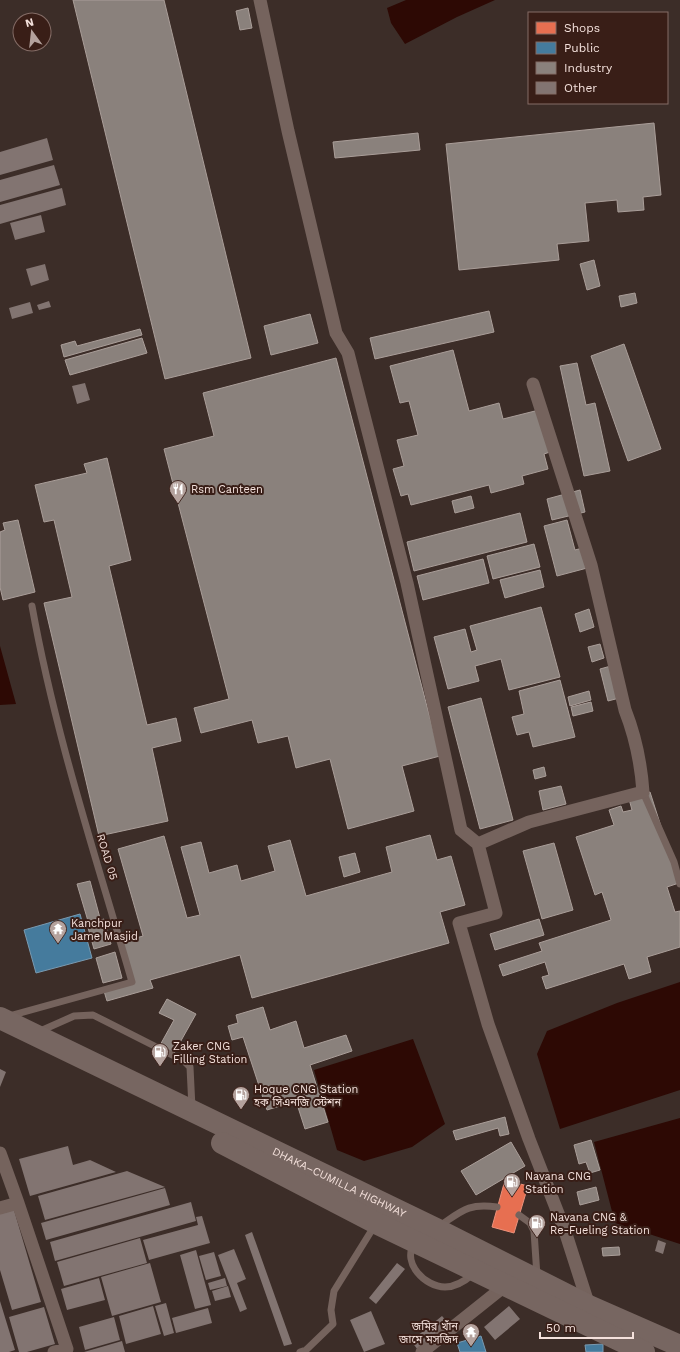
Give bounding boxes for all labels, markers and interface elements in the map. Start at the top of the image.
north arrow [12,12,52,52]
legend [528,12,668,104]
text: N [24,15,35,30]
text: Shops [564,21,600,35]
text: Public [564,41,600,55]
text: Industry [564,61,613,75]
text: Other [564,81,597,95]
restaurant icon: Rsm Canteen [168,479,188,504]
place label: Rsm Canteen [191,483,263,496]
street label: ROAD 05 [94,832,120,882]
place label: Kanchpur Jame Masjid [71,917,138,943]
temple icon: Kanchpur Jame Masjid [48,919,68,944]
place label: Zaker CNG Filling Station [173,1040,247,1066]
fuel station icon: Zaker CNG Filling Station [150,1042,170,1067]
place label: Hoque CNG Station হক সিএনজি স্টেশন [253,1083,358,1109]
fuel station icon: Hoque CNG Station হক সিএনজি স্টেশন [231,1085,251,1110]
street label: DHAKA–CUMILLA HIGHWAY [270,1144,409,1220]
place label: Navana CNG Station [525,1170,591,1196]
fuel station icon: Navana CNG Station [502,1172,522,1197]
place label: Navana CNG & Re-Fueling Station [550,1211,650,1237]
fuel station icon: Navana CNG & Re-Fueling Station [527,1213,547,1238]
scale bar [540,1314,633,1340]
place label: জমির খাঁন জামে মসজিদ [398,1320,459,1346]
text: 50 m [546,1321,576,1335]
temple icon: জমির খাঁন জামে মসজিদ [461,1322,481,1347]

